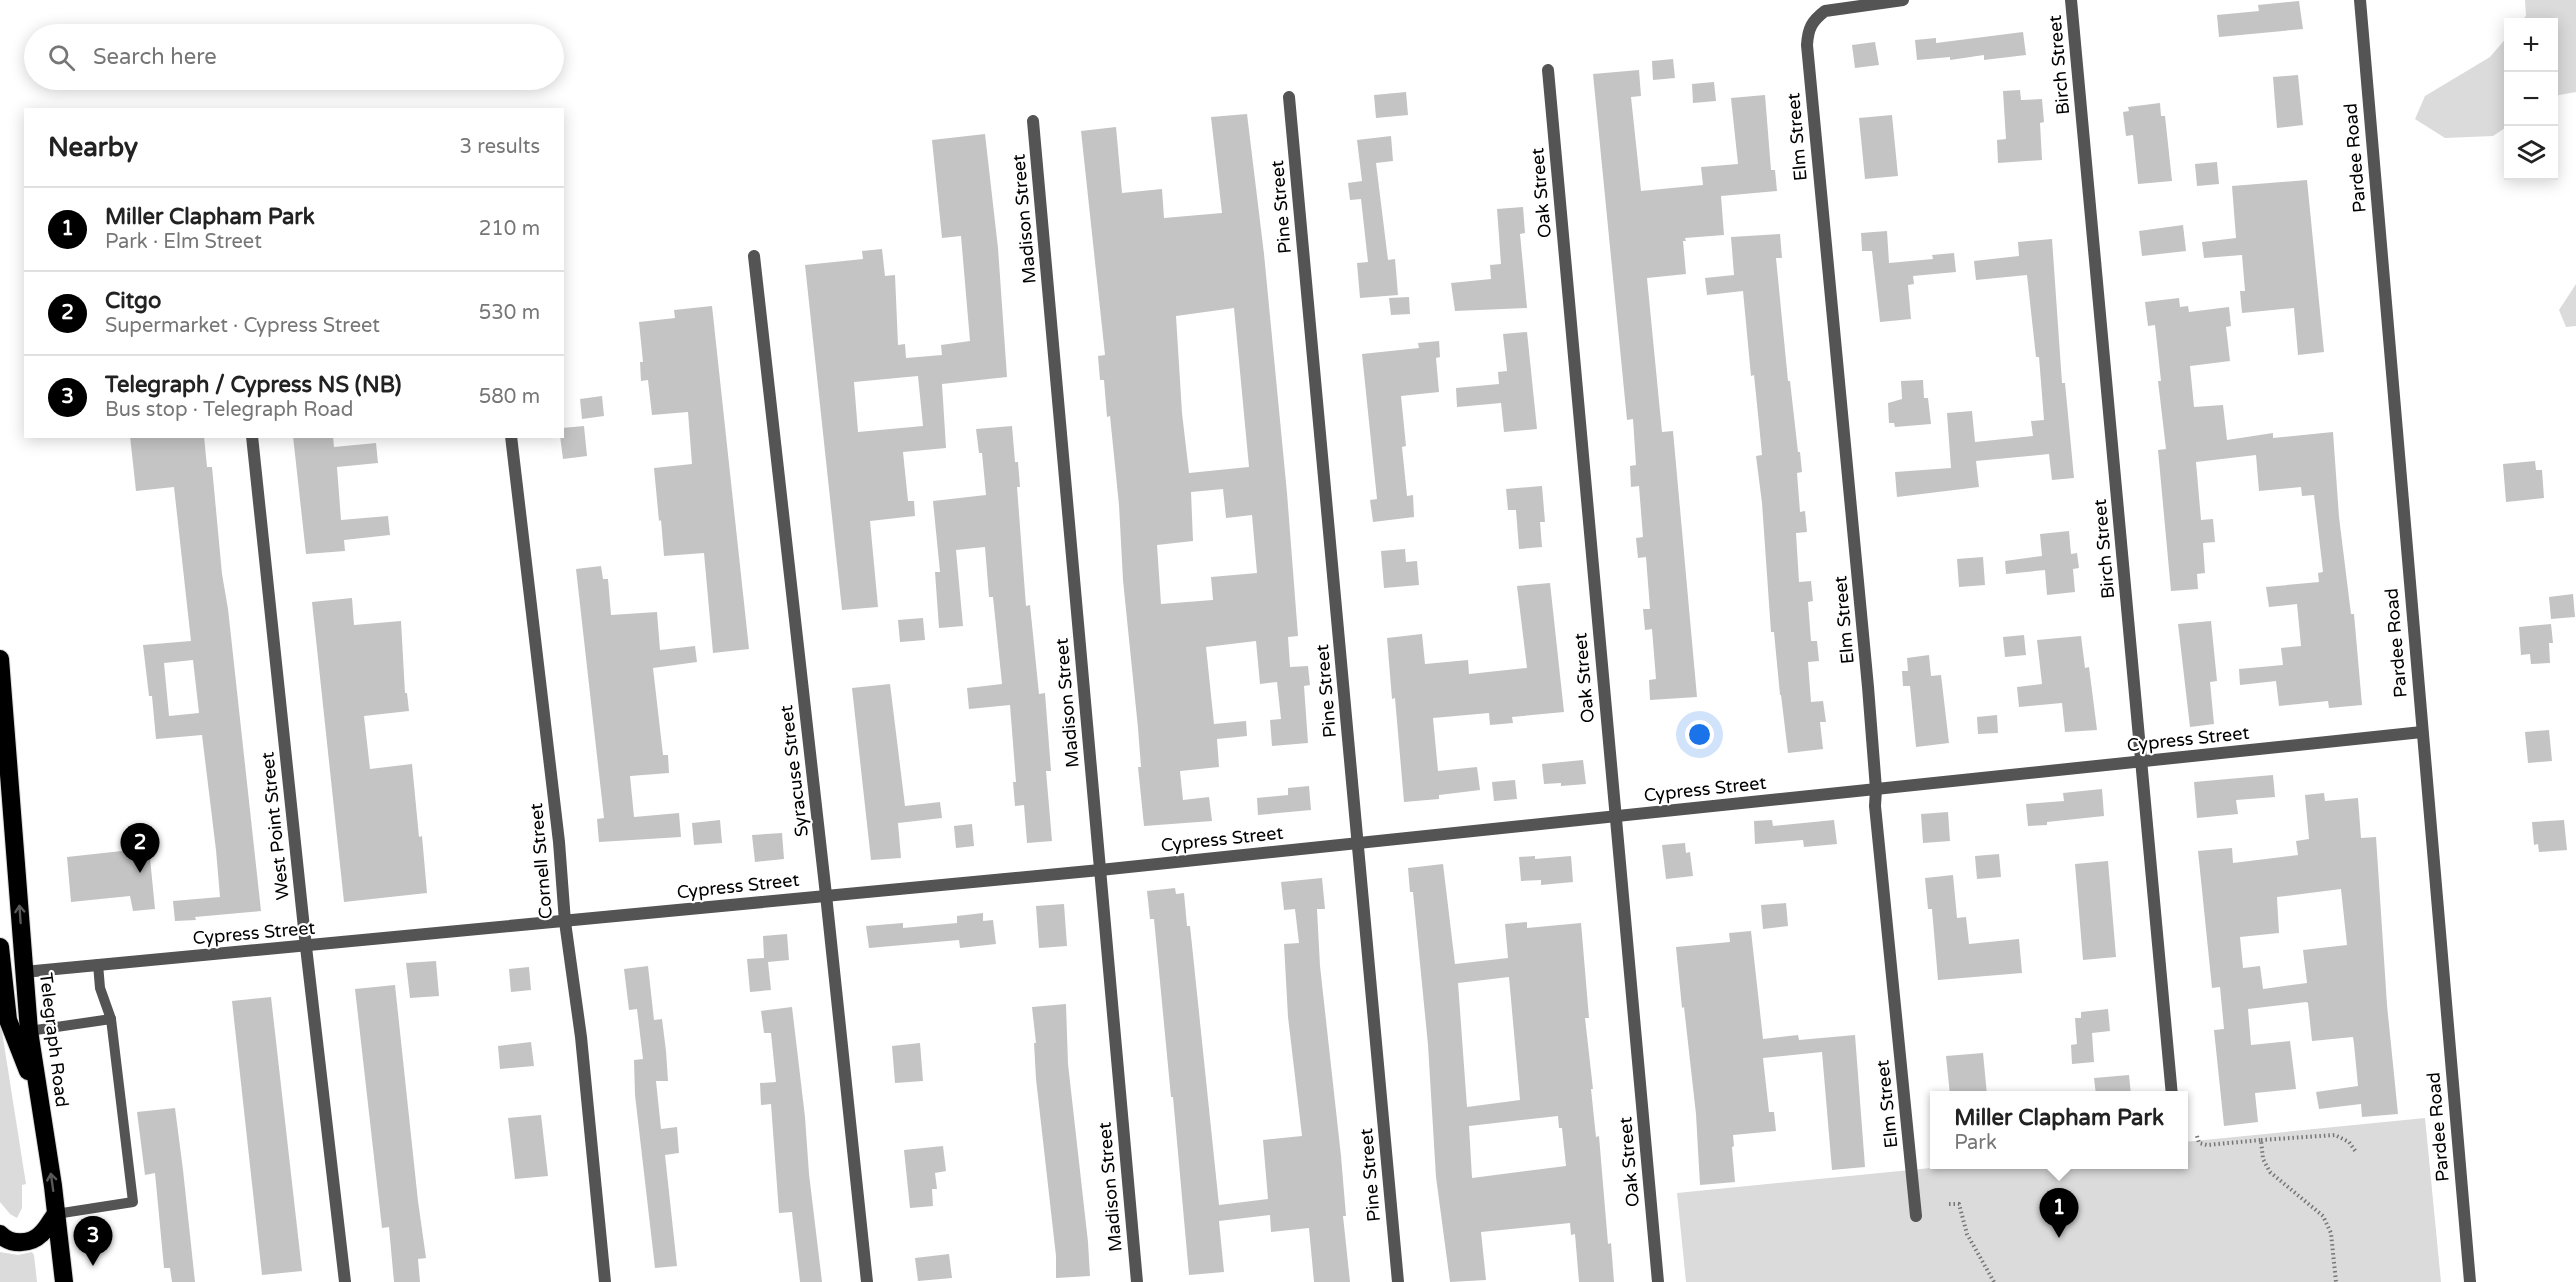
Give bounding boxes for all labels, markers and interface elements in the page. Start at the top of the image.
street label: Birch Street [2044,14,2074,116]
map controls [2504,18,2558,180]
button: + [2504,18,2558,72]
search box [24,24,564,90]
icon: search [45,41,78,74]
text: Search here [93,44,217,70]
button: − [2504,72,2558,126]
street label: Elm Street [1782,92,1812,182]
street label: Pardee Road [2339,102,2371,214]
button: layers [2504,126,2558,180]
text: Nearby [48,132,138,163]
text: 3 results [460,135,540,159]
street label: Oak Street [1526,147,1556,239]
street label: Madison Street [1007,153,1041,285]
street label: Pine Street [1266,159,1296,255]
text: Miller Clapham Park [105,204,315,230]
text: 1 [61,217,74,241]
text: 210 m [479,217,540,241]
text: Park · Elm Street [105,230,262,254]
text: Citgo [105,288,161,314]
text: 2 [61,301,74,325]
text: 530 m [479,301,540,325]
text: Supermarket · Cypress Street [105,314,380,338]
text: Telegraph / Cypress NS (NB) [105,372,401,398]
text: 3 [61,385,74,409]
text: 580 m [479,385,540,409]
text: Bus stop · Telegraph Road [105,398,353,422]
street label: Birch Street [2089,498,2119,600]
street label: Elm Street [1829,575,1859,665]
street label: Pardee Road [2380,587,2412,699]
street label: Oak Street [1569,632,1599,724]
street label: Madison Street [1050,637,1084,769]
street label: Pine Street [1311,643,1341,739]
street label: Syracuse Street [775,704,813,838]
your location [1685,720,1714,749]
street label: Cypress Street [2126,722,2250,756]
street label: West Point Street [256,751,294,901]
street label: Cypress Street [1643,772,1767,806]
street label: Cornell Street [525,802,557,920]
street label: Cypress Street [1160,822,1284,856]
pin: 2 [120,824,160,873]
street label: Cypress Street [676,869,800,903]
one-way arrow [14,905,25,925]
street label: Cypress Street [192,917,316,949]
street label: Telegraph Road [35,972,73,1108]
street label: Elm Street [1871,1059,1903,1149]
street label: Pardee Road [2422,1071,2454,1183]
popup [1930,1091,2188,1169]
text: Miller Clapham Park [1954,1105,2164,1131]
street label: Oak Street [1614,1116,1644,1208]
street label: Madison Street [1093,1121,1127,1253]
street label: Pine Street [1355,1127,1385,1223]
text: Park [1954,1131,1997,1155]
one-way arrow [46,1173,57,1193]
pin: 1 [2040,1188,2078,1238]
pin: 3 [74,1216,112,1266]

